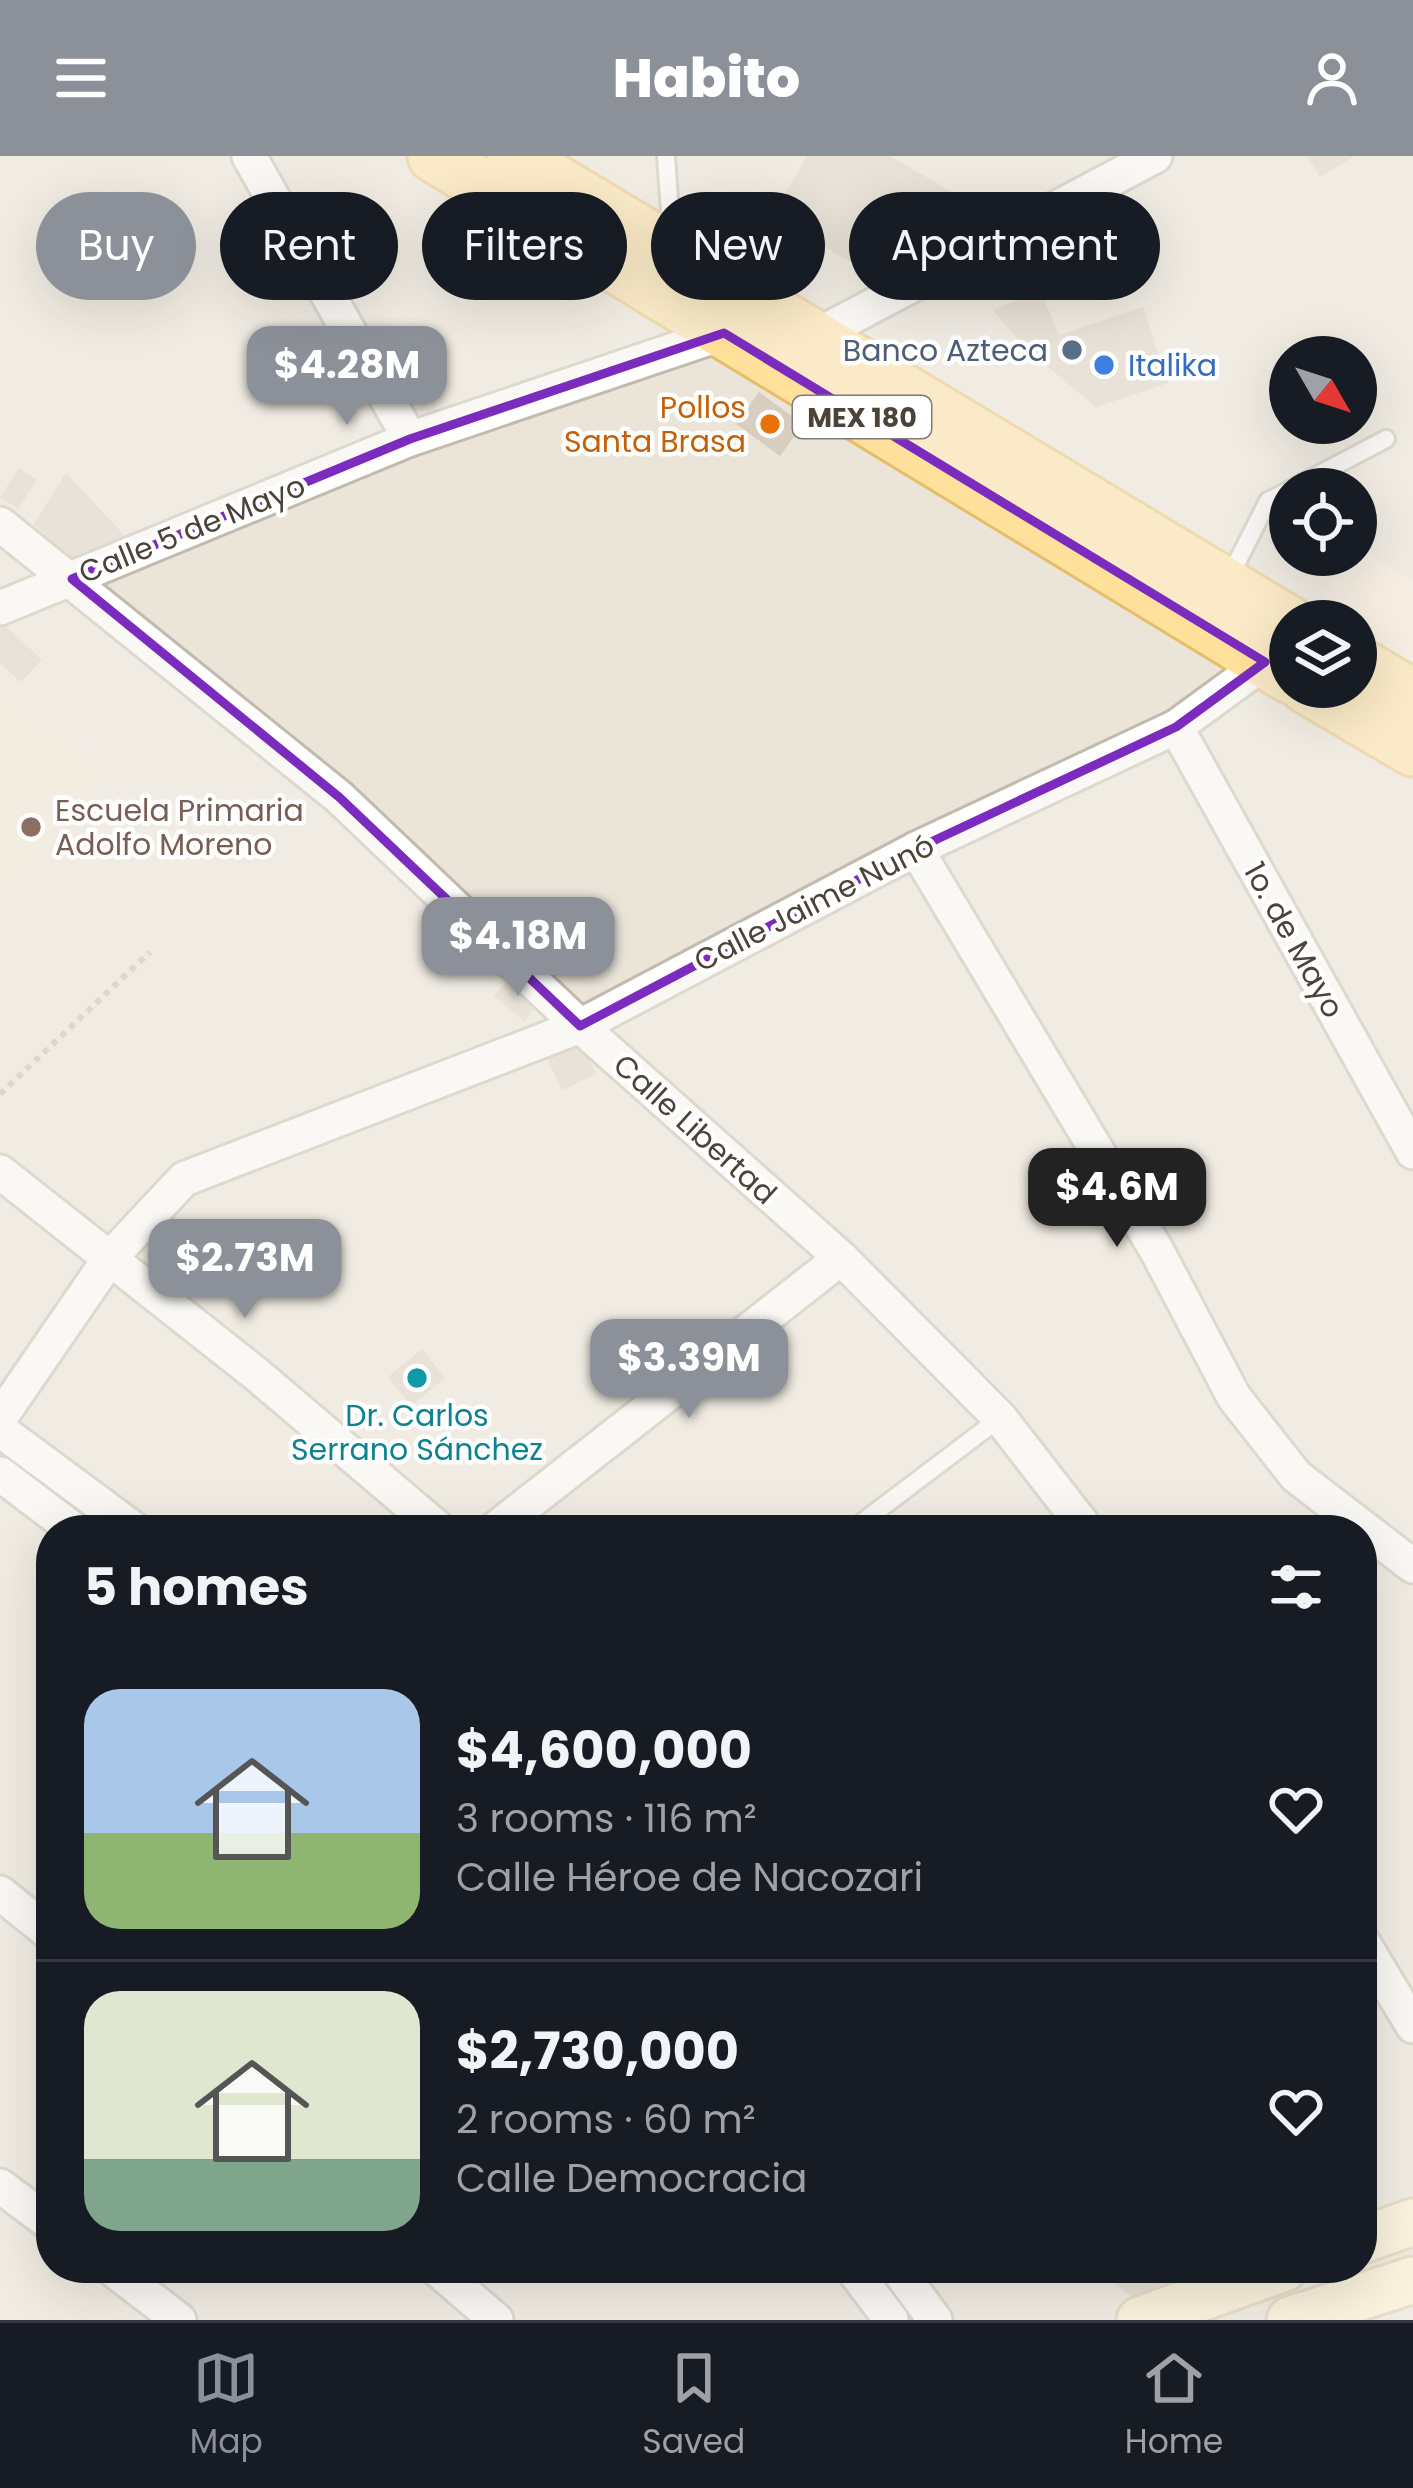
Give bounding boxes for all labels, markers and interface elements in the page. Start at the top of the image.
text: Habito [613,40,800,116]
icon: menu [48,45,114,111]
icon: person [1299,45,1365,111]
chip: Buy [36,192,196,300]
chip: Rent [220,192,398,300]
chip: Filters [422,192,627,300]
chip: New [651,192,825,300]
chip: Apartment [849,192,1160,300]
pin: $4.28M [249,326,445,428]
place label: Banco Azteca [843,329,1048,372]
north arrow [1269,336,1377,444]
map controls [1269,336,1377,708]
text: $4.28M [274,337,420,392]
marker: Banco Azteca [1059,337,1085,363]
place label: Italika [1128,344,1217,387]
marker: Italika [1091,352,1117,378]
place label: Pollos Santa Brasa [564,386,746,463]
road number: MEX 180 [793,396,931,438]
marker: Pollos Santa Brasa [757,411,783,437]
street label: Calle 5 de Mayo [72,464,312,594]
button: locate [1269,468,1377,576]
button: layers [1269,600,1377,708]
place label: Escuela Primaria Adolfo Moreno [55,789,304,866]
marker: Escuela Primaria Adolfo Moreno [18,814,44,840]
street label: Calle Jaime Nunó [686,824,942,982]
street label: 1o. de Mayo [1233,854,1355,1026]
pin: $4.18M [420,897,616,999]
text: $4.18M [449,908,587,963]
street label: Calle Libertad [604,1044,786,1214]
pin: $4.6M [1033,1148,1201,1250]
text: $4.6M [1055,1159,1179,1214]
pin: $2.73M [147,1219,343,1321]
text: $2.73M [175,1230,315,1285]
pin: $3.39M [591,1319,787,1421]
text: $3.39M [617,1330,761,1385]
marker: Dr. Carlos Serrano Sánchez [404,1365,430,1391]
place label: Dr. Carlos Serrano Sánchez [291,1394,543,1471]
text: 5 homes [84,1551,309,1623]
icon: filters [1263,1554,1329,1620]
text: $4,600,000 [456,1714,752,1786]
icon: home [180,1737,324,1881]
icon: heart [1263,1776,1329,1842]
text: 3 rooms · 116 m² [456,1791,757,1846]
text: Calle Héroe de Nacozari [456,1850,923,1905]
text: $2,730,000 [456,2015,739,2087]
icon: home [180,2039,324,2183]
icon: heart [1263,2078,1329,2144]
text: 2 rooms · 60 m² [456,2092,756,2147]
text: Calle Democracia [456,2151,807,2206]
tab: Map [190,2345,263,2467]
tab: Saved [642,2345,745,2467]
tab: Home [1125,2345,1223,2467]

